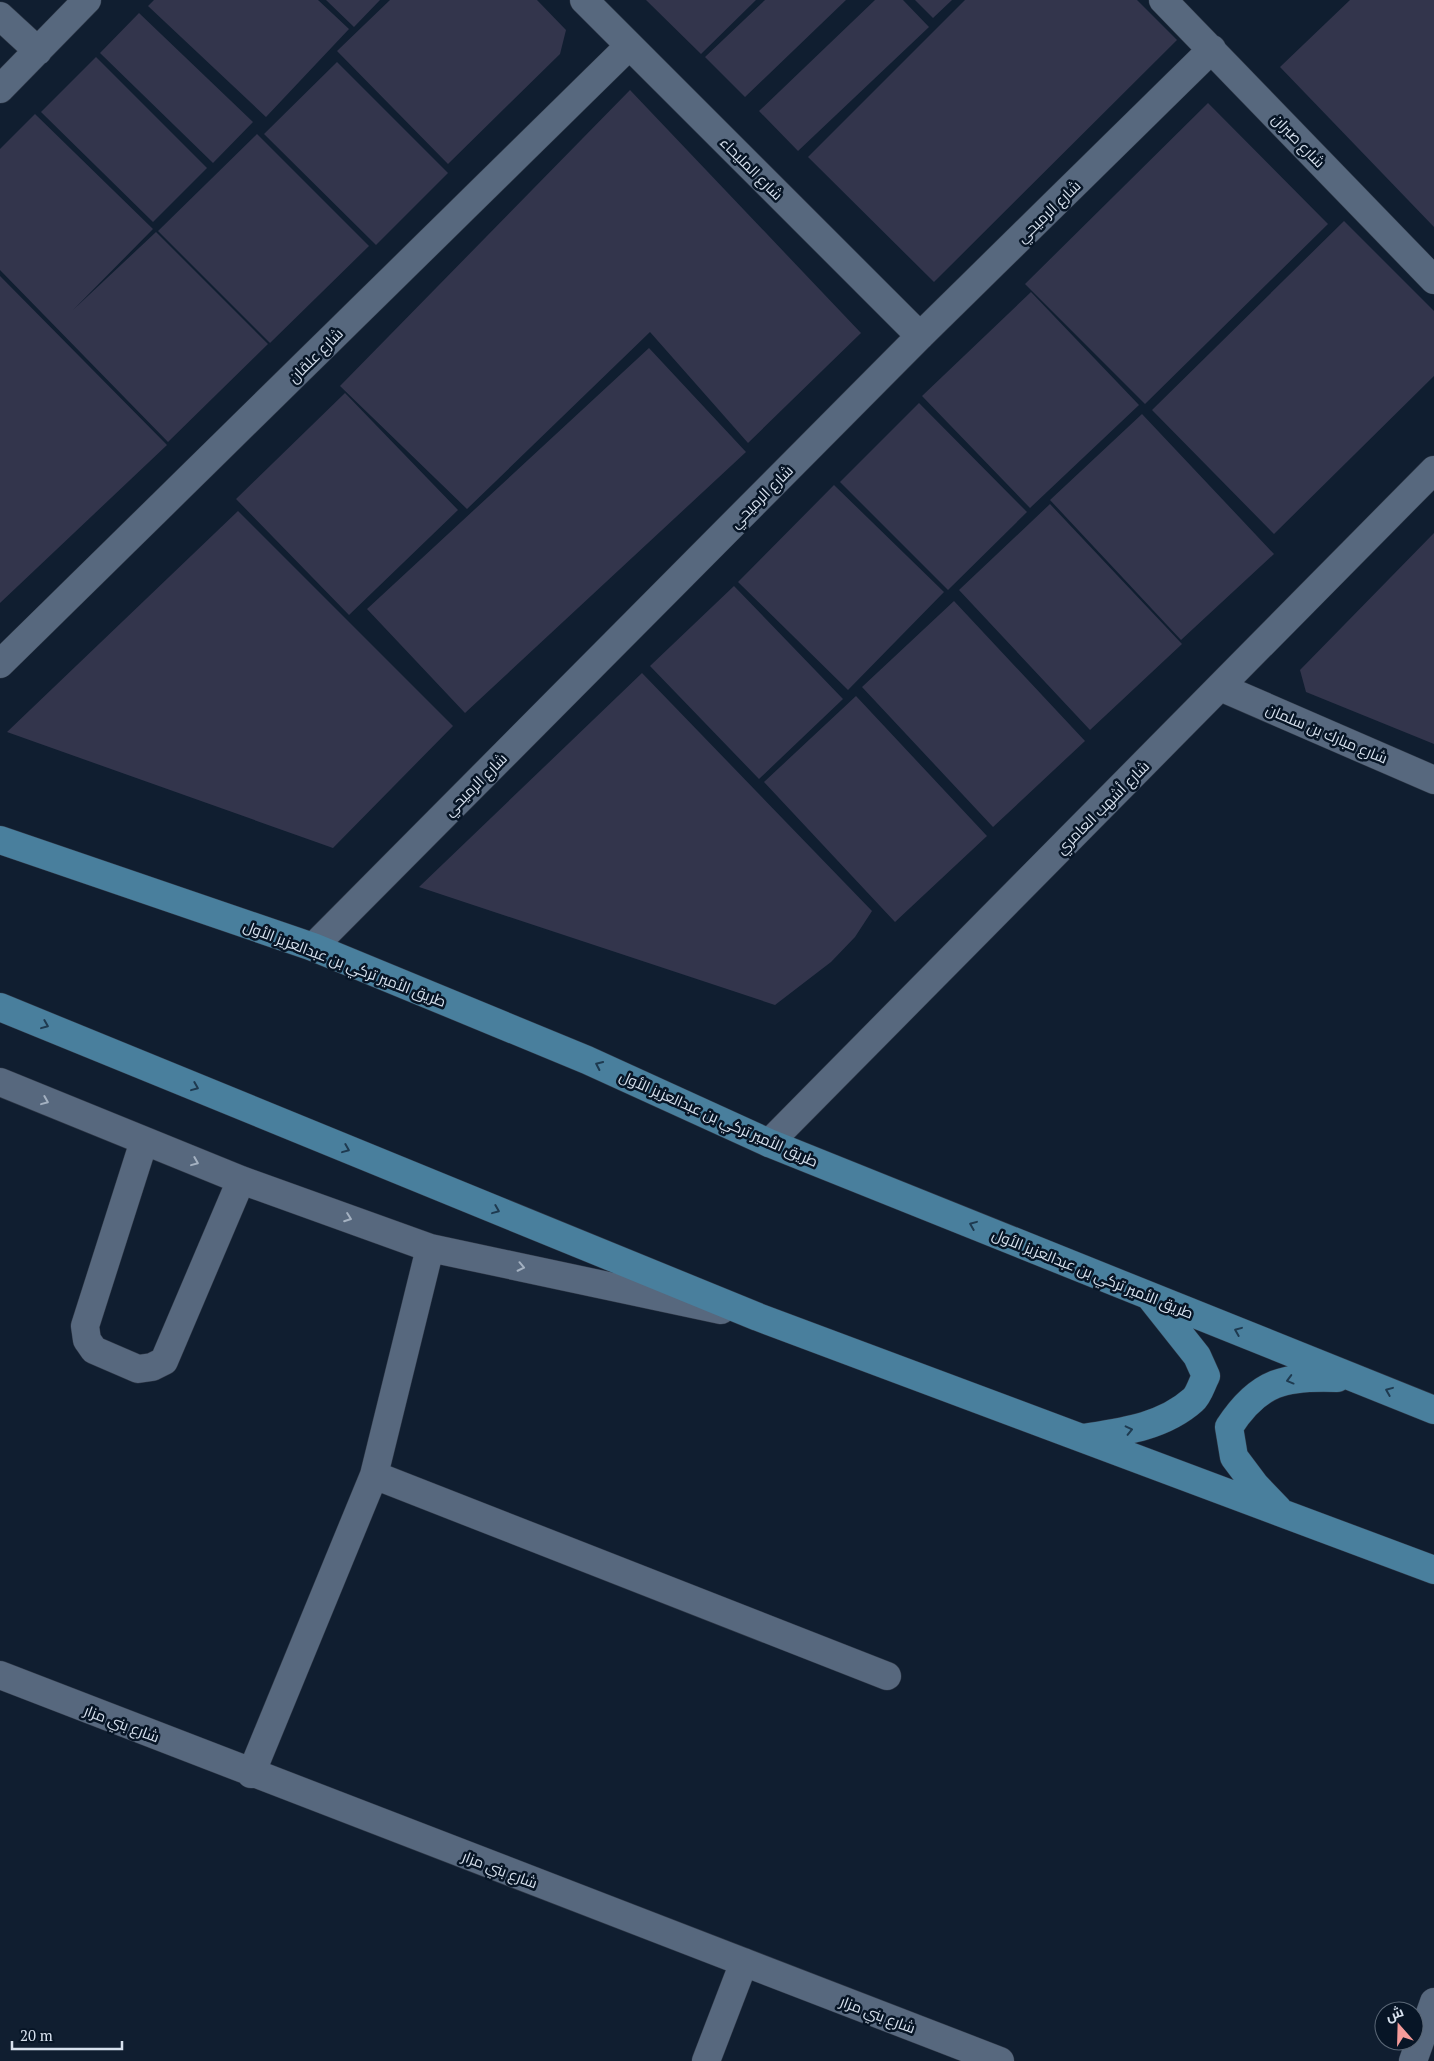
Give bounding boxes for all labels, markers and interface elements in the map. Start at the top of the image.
street label: شارع صبران [1267,109,1330,173]
street label: شارع المليحاء [715,132,788,205]
street label: شارع الرميحي [1012,175,1086,249]
street label: شارع علقان [283,323,348,388]
street label: شارع الرميحي [725,460,799,534]
street label: شارع مبارك بن سلمان [1262,698,1391,769]
street label: شارع الرميحي [439,748,513,822]
street label: شارع أشهب العامري [1051,756,1155,860]
street label: طريق الأمير تركي بن عبدالعزيز الأول [240,915,449,1014]
one-way arrow [40,1019,49,1030]
one-way arrow [595,1061,604,1071]
street label: طريق الأمير تركي بن عبدالعزيز الأول [615,1065,821,1174]
one-way arrow [191,1081,199,1091]
one-way arrow [40,1095,49,1105]
one-way arrow [341,1142,350,1153]
one-way arrow [191,1156,199,1166]
one-way arrow [491,1204,500,1215]
one-way arrow [343,1212,352,1222]
one-way arrow [969,1221,978,1231]
street label: طريق الأمير تركي بن عبدالعزيز الأول [988,1223,1197,1325]
one-way arrow [516,1261,525,1272]
one-way arrow [1234,1327,1243,1337]
one-way arrow [1287,1374,1295,1384]
one-way arrow [1385,1387,1394,1398]
one-way arrow [1125,1425,1134,1436]
street label: شارع بني مزار [79,1699,163,1749]
street label: شارع بني مزار [457,1845,541,1895]
street label: شارع بني مزار [835,1990,919,2040]
north arrow [1374,2001,1424,2051]
text: ش [1383,2001,1406,2025]
scale bar [12,2018,122,2050]
text: 20 m [20,2025,53,2045]

